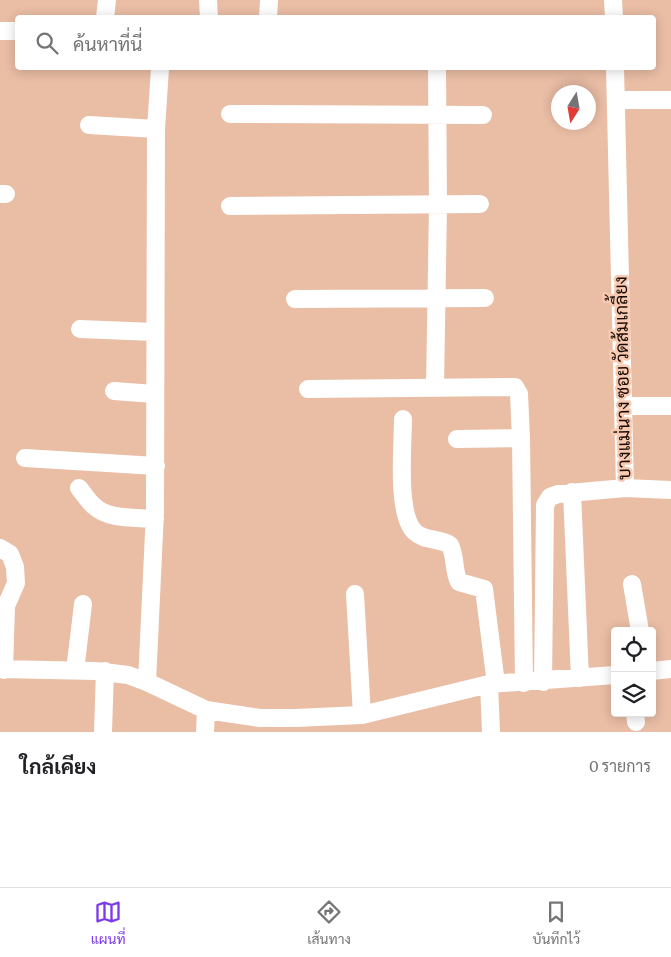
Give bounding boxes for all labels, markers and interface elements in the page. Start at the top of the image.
search box [15,15,656,70]
icon: search [33,29,61,57]
text: ค้นหาที่นี่ [73,29,142,57]
north arrow [551,85,596,130]
street label: บางแม่นาง ซอย วัดส้มเกลี้ยง [605,276,636,480]
map controls [611,627,656,717]
button: locate [611,627,656,672]
button: layers [611,672,656,717]
text: ใกล้เคียง [20,749,96,780]
text: 0 รายการ [589,753,651,777]
tab: แผนที่ [91,898,126,948]
tab: เส้นทาง [307,898,351,948]
tab: บันทึกไว้ [532,898,580,948]

